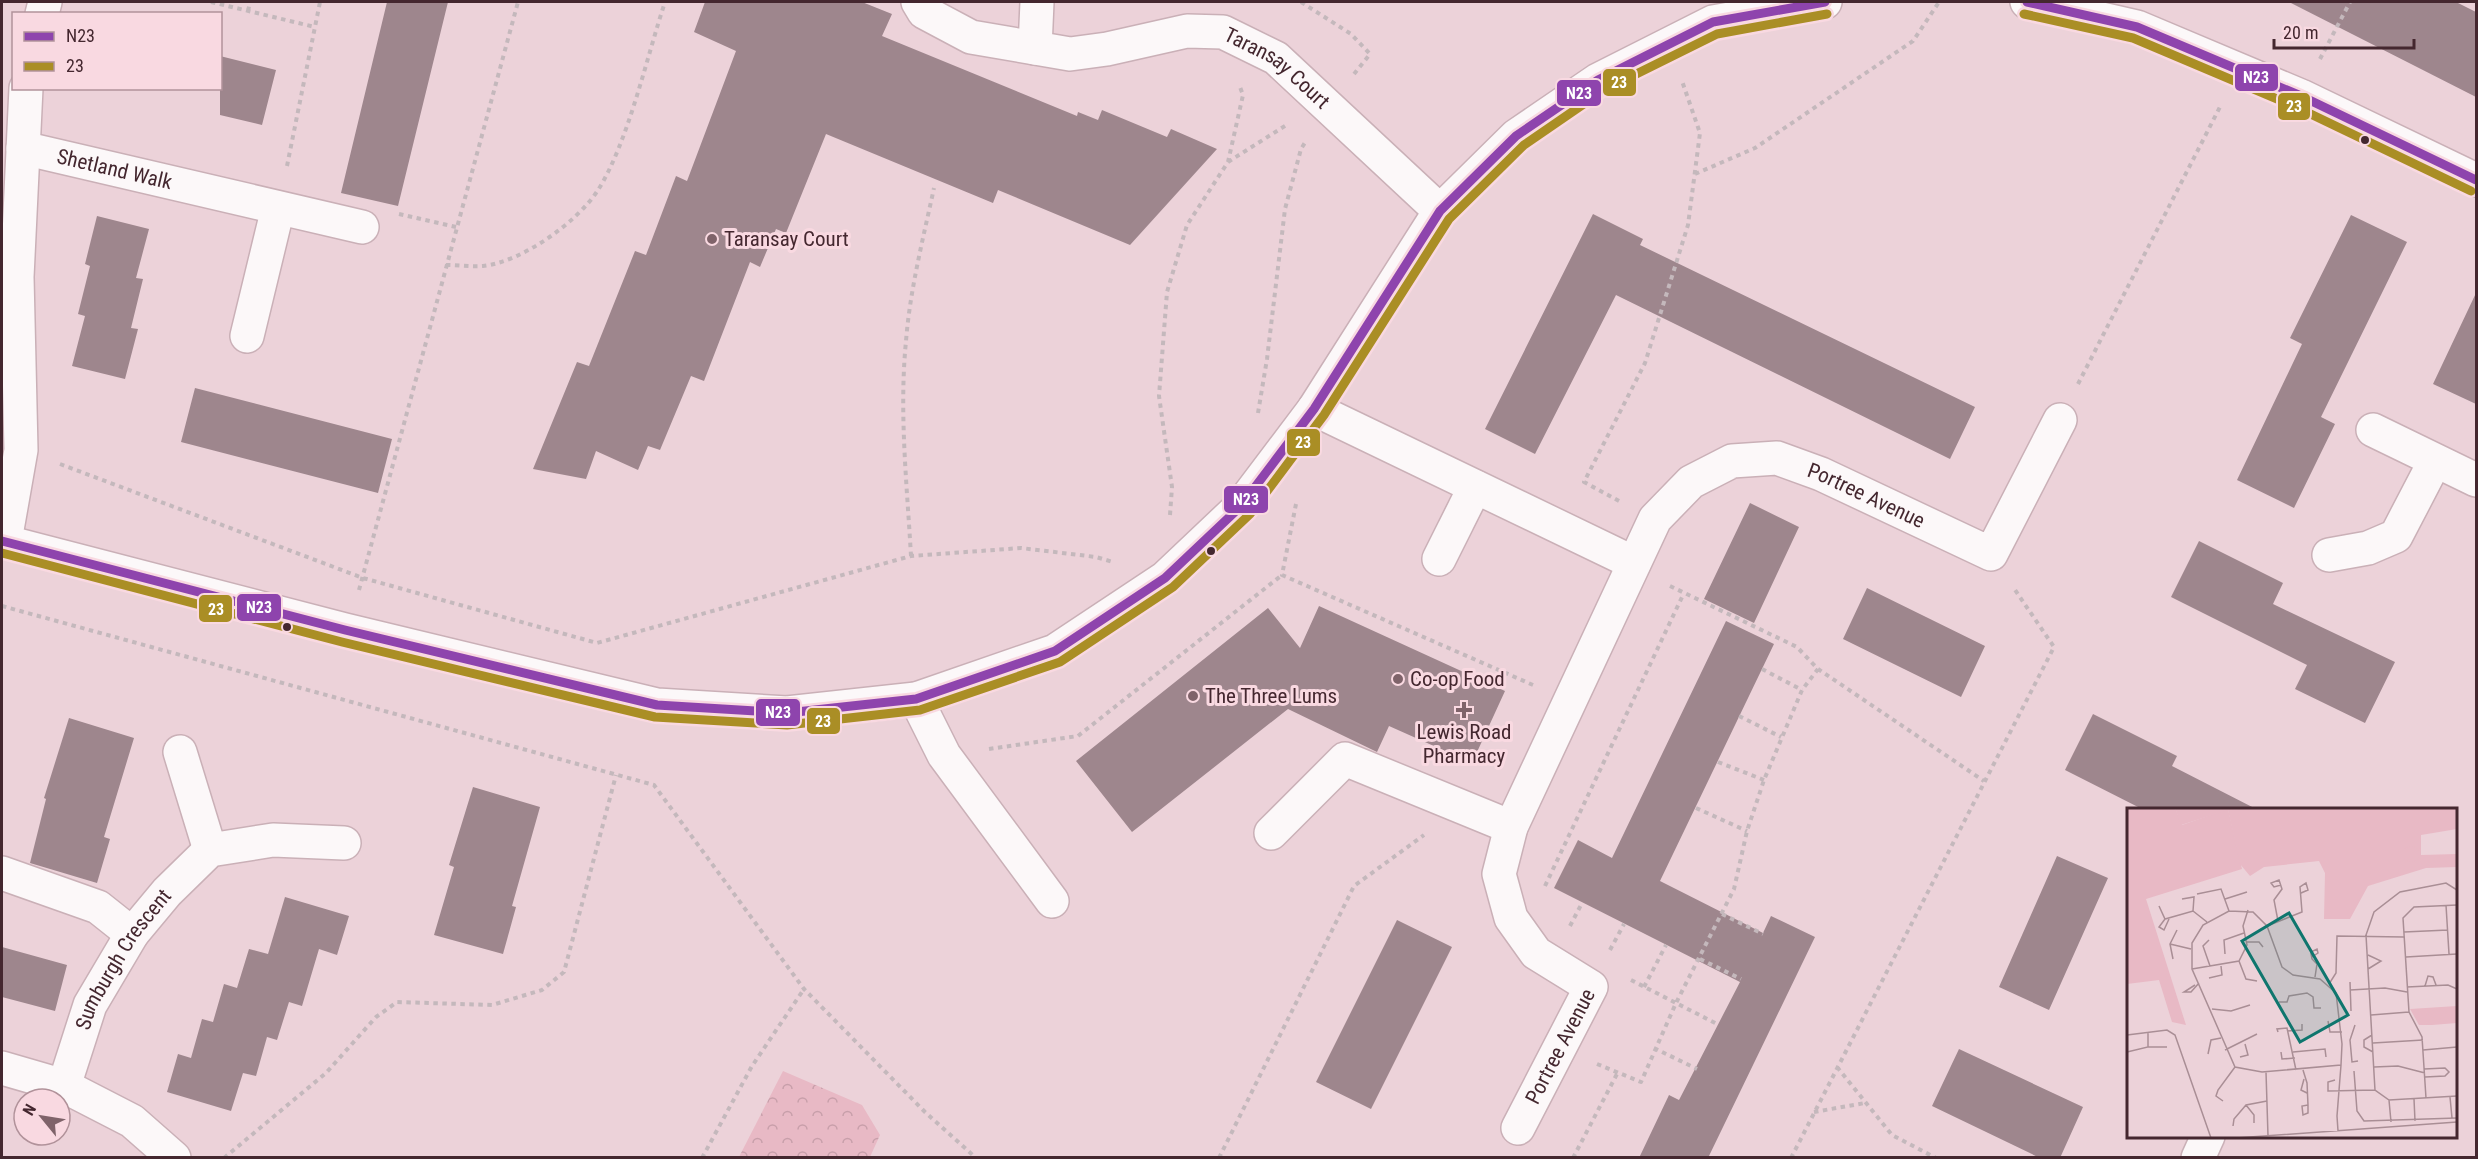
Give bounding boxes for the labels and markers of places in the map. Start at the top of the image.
unlabelled marker [2359,134,2371,146]
place label: Taransay Court [724,227,849,251]
marker: Taransay Court [705,232,719,246]
unlabelled marker [1205,545,1217,557]
unlabelled marker [281,621,293,633]
place label: Co-op Food [1410,667,1505,691]
marker: Co-op Food [1391,672,1405,686]
place label: The Three Lums [1205,684,1337,708]
marker: The Three Lums [1186,689,1200,703]
marker: Lewis Road Pharmacy [1457,703,1471,717]
place label: Lewis Road Pharmacy [1417,720,1511,768]

